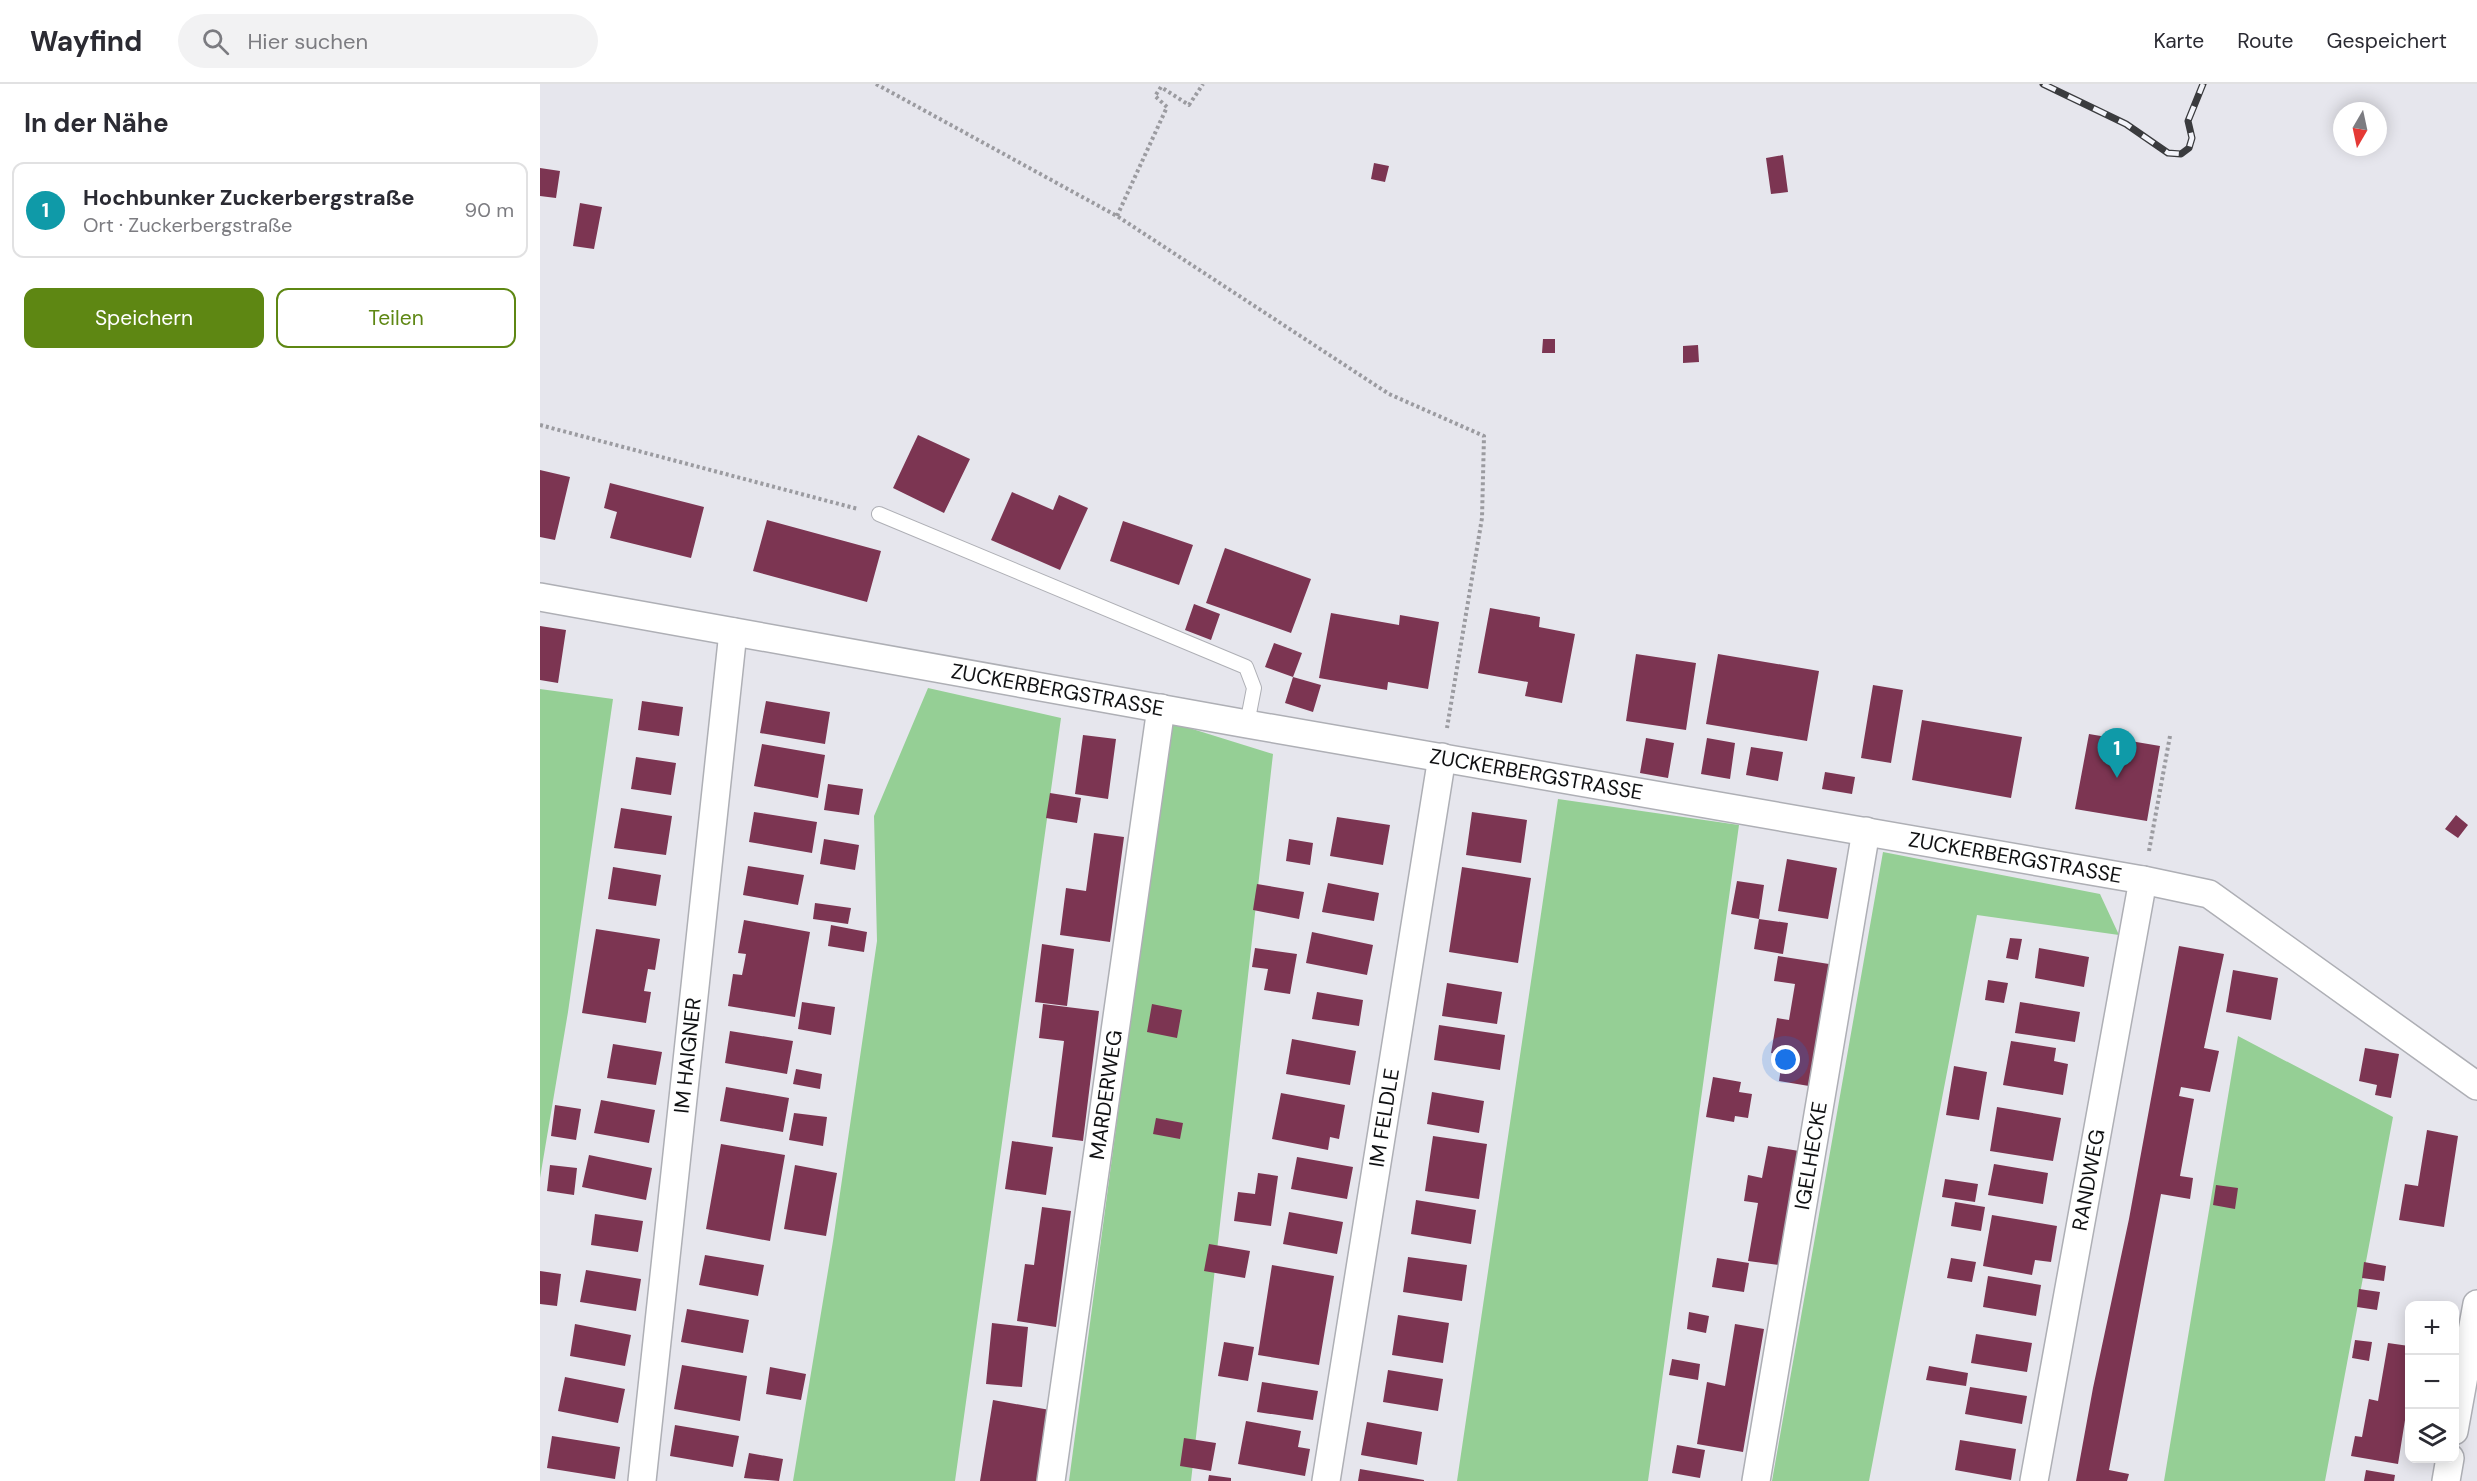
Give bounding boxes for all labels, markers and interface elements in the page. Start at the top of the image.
search box [178,14,598,68]
text: Wayfind [30,23,142,60]
icon: search [199,25,232,58]
text: Hier suchen [247,27,368,56]
text: Karte [2153,27,2204,55]
text: Route [2237,27,2293,55]
text: Gespeichert [2326,27,2447,55]
north arrow [2333,102,2387,156]
text: In der Nähe [24,106,169,140]
text: Hochbunker Zuckerbergstraße [83,183,415,212]
text: 1 [42,197,49,223]
text: 90 m [465,197,514,223]
text: Ort · Zuckerbergstraße [83,212,292,238]
button: Speichern [24,288,264,348]
button: Teilen [276,288,516,348]
street label: ZUCKERBERGSTRASSE [949,657,1167,723]
pin: 1 [2098,728,2136,778]
street label: ZUCKERBERGSTRASSE [1427,742,1645,807]
street label: ZUCKERBERGSTRASSE [1906,825,2124,890]
street label: IM HAIGNER [668,996,708,1115]
street label: MARDERWEG [1083,1028,1129,1162]
your location [1771,1045,1800,1074]
street label: IM FELDLE [1363,1066,1406,1169]
street label: IGELHECKE [1788,1099,1834,1212]
street label: RANDWEG [2066,1127,2112,1233]
map controls [2405,1301,2459,1463]
button: + [2405,1301,2459,1355]
button: − [2405,1355,2459,1409]
button: layers [2405,1409,2459,1463]

